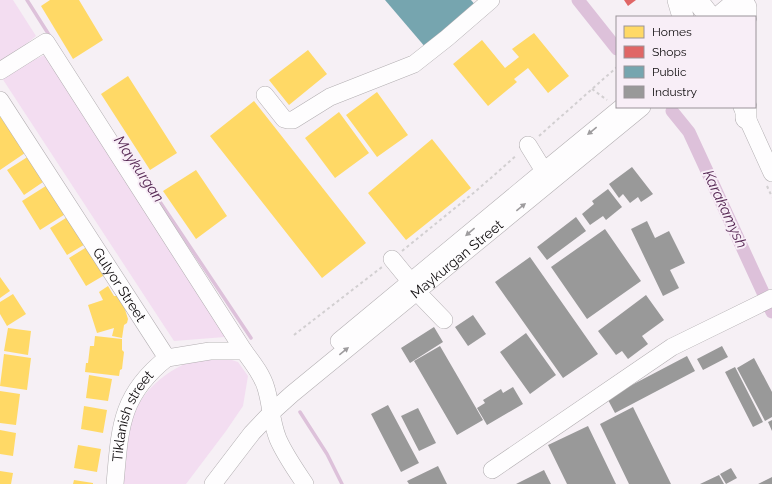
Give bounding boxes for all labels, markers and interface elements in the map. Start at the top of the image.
legend [616,16,756,108]
text: Homes [652,25,692,39]
text: Shops [652,45,687,59]
text: Public [652,65,687,79]
text: Industry [652,85,698,99]
one-way arrow [587,127,598,136]
water label: Maykurgan [110,132,168,206]
water label: Karakamysh [699,167,751,251]
one-way arrow [516,202,526,211]
street label: Maykurgan Street [407,216,506,302]
one-way arrow [464,227,475,236]
street label: Gulyor Street [90,245,149,325]
one-way arrow [339,347,350,356]
street label: Tiklanish street [109,367,157,462]

